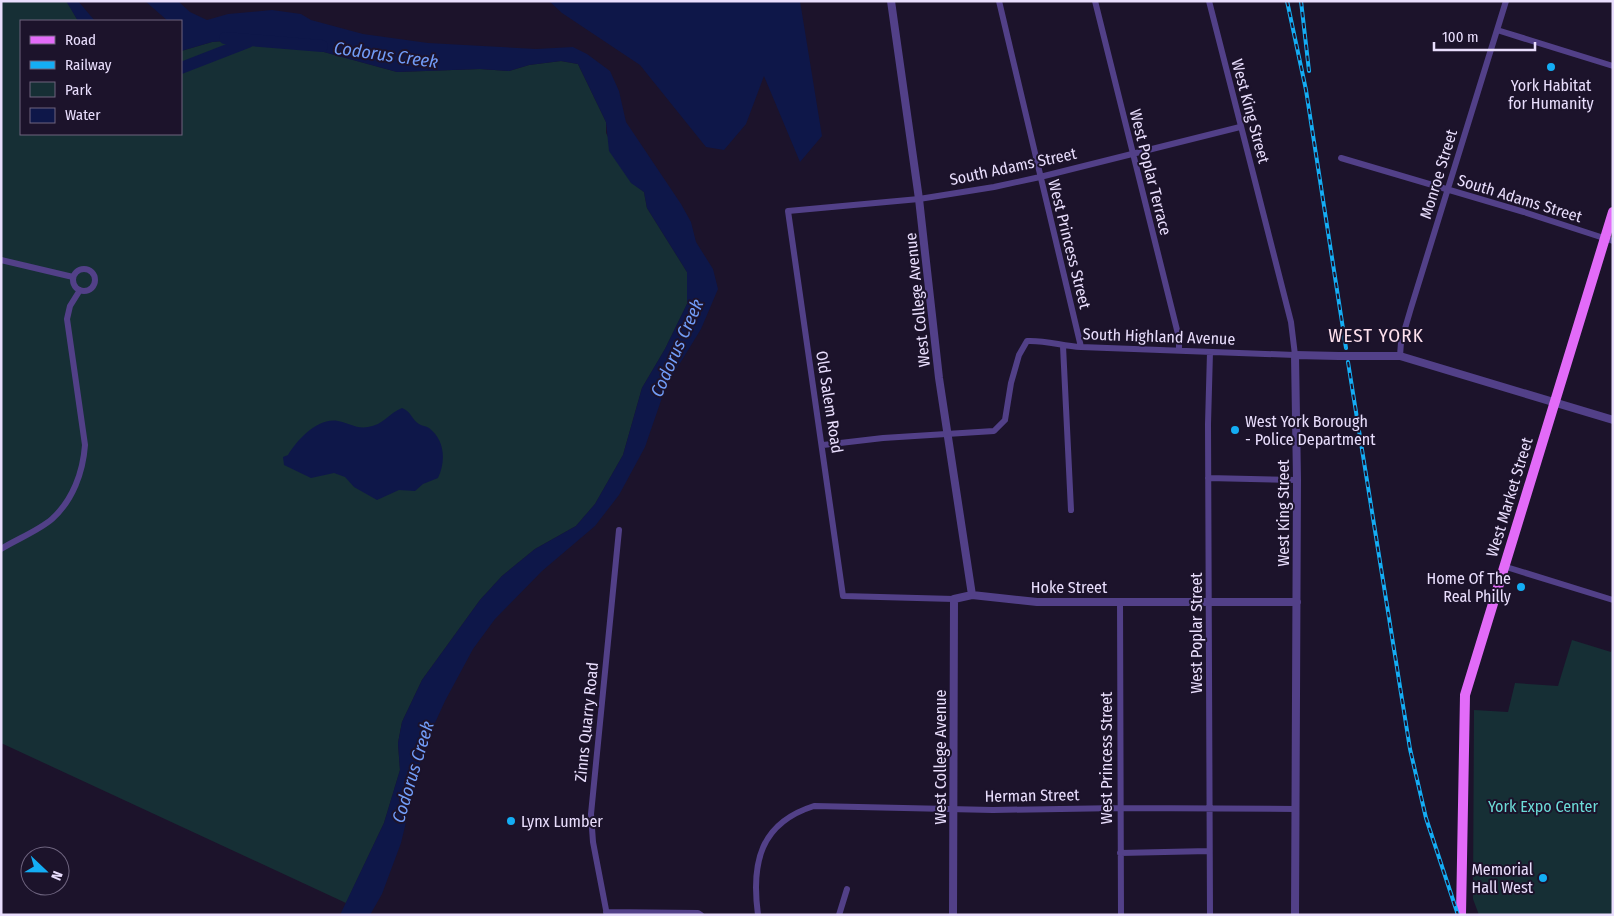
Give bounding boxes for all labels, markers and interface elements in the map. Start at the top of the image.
legend [20,20,182,135]
scale bar [1434,20,1535,52]
text: 100 m [1442,28,1479,46]
text: Road [65,31,96,49]
water label: Codorus Creek [333,37,440,73]
text: Railway [65,56,112,74]
street label: West King Street [1227,57,1274,166]
marker: York Habitat for Humanity [1545,61,1557,73]
place label: York Habitat for Humanity [1508,76,1595,113]
text: Park [65,81,92,99]
text: Water [65,106,101,124]
street label: West Poplar Terrace [1126,107,1175,237]
street label: Monroe Street [1416,126,1461,221]
street label: South Adams Street [948,144,1079,189]
street label: South Adams Street [1455,171,1585,227]
street label: West Princess Street [1044,177,1095,312]
street label: West College Avenue [901,232,934,368]
water label: Codorus Creek [646,296,708,400]
street label: South Highland Avenue [1082,324,1236,349]
district label: WEST YORK [1328,324,1424,347]
street label: Old Salem Road [812,350,847,455]
place label: West York Borough - Police Department [1245,412,1376,449]
marker: West York Borough - Police Department [1229,424,1241,436]
street label: West Market Street [1482,434,1537,559]
street label: West King Street [1274,459,1293,567]
place label: Home Of The Real Philly [1426,569,1512,606]
street label: West Poplar Street [1187,572,1206,694]
street label: Hoke Street [1031,578,1108,597]
marker: Home Of The Real Philly [1515,581,1527,593]
street label: Zinns Quarry Road [571,661,602,783]
street label: West College Avenue [931,689,950,825]
street label: West Princess Street [1097,691,1116,824]
water label: Codorus Creek [387,719,439,825]
street label: Herman Street [984,785,1080,806]
park label: York Expo Center [1488,797,1598,816]
place label: Lynx Lumber [521,812,603,831]
marker: Lynx Lumber [505,815,517,827]
north arrow [20,846,70,896]
place label: Memorial Hall West [1471,860,1534,897]
text: N [47,869,66,883]
marker: Memorial Hall West [1537,872,1549,884]

